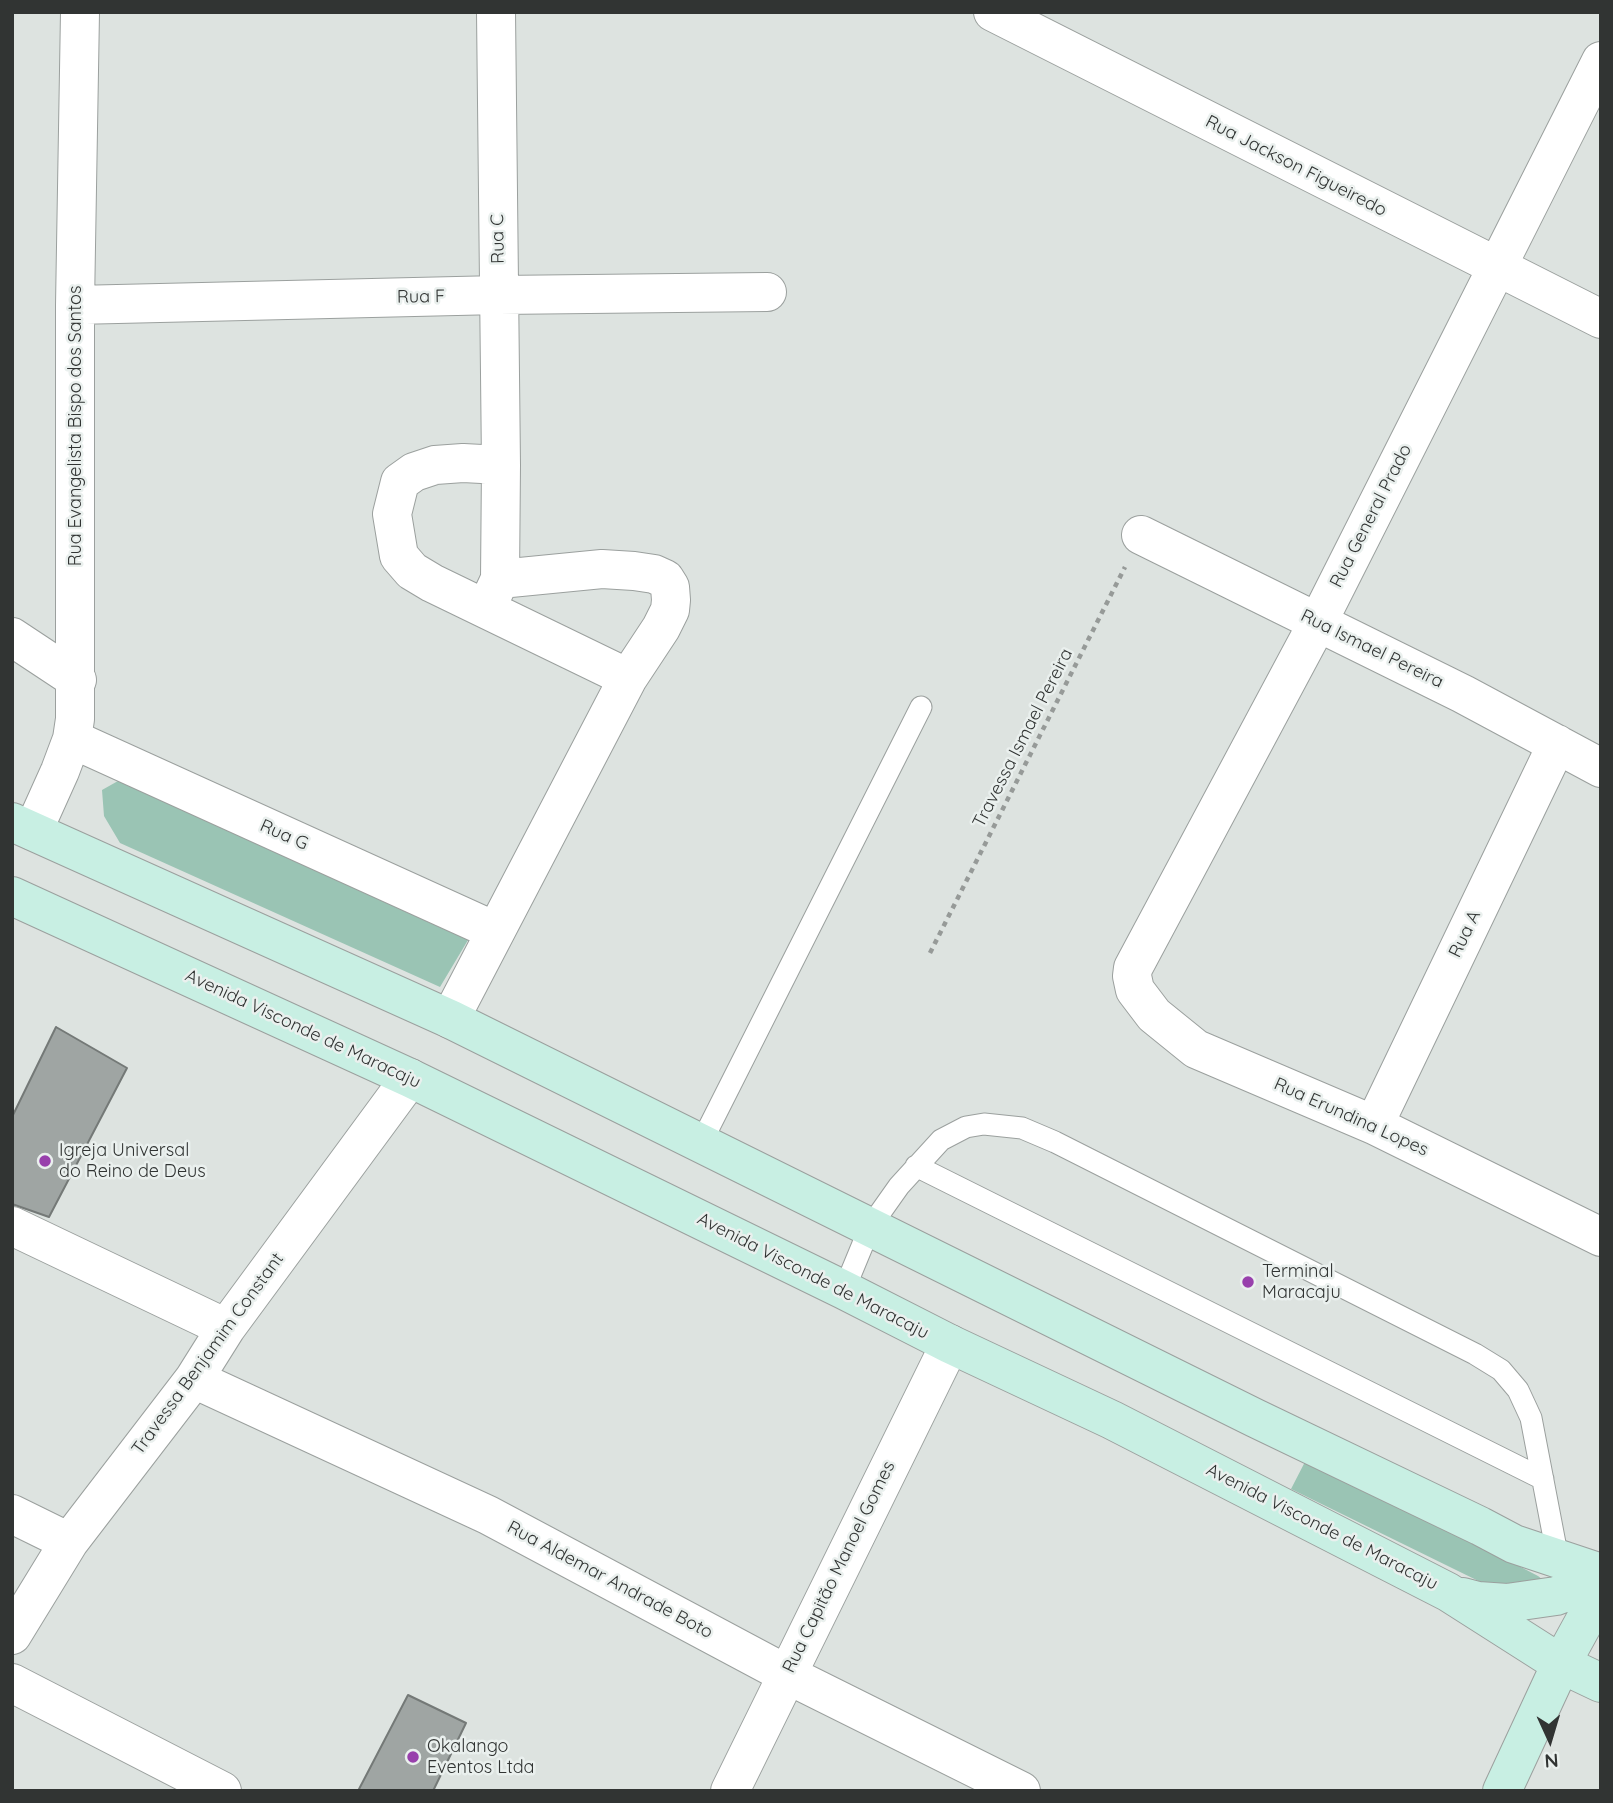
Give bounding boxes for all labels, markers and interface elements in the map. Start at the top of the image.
street label: Rua Jackson Figueiredo [1202,111,1390,221]
street label: Rua C [487,214,509,264]
street label: Rua Evangelista Bispo dos Santos [65,286,87,566]
street label: Rua F [397,286,445,308]
street label: Rua General Prado [1326,441,1416,591]
street label: Rua Ismael Pereira [1297,605,1447,693]
street label: Travessa Ismael Pereira [968,645,1078,831]
street label: Rua G [257,815,311,855]
street label: Rua A [1444,907,1486,961]
street label: Avenida Visconde de Maracaju [182,965,424,1093]
street label: Rua Erundina Lopes [1270,1073,1432,1161]
place label: Igreja Universal do Reino de Deus [59,1140,206,1182]
marker: Igreja Universal do Reino de Deus [37,1153,53,1169]
street label: Avenida Visconde de Maracaju [693,1208,933,1344]
street label: Travessa Benjamim Constant [127,1249,289,1459]
place label: Terminal Maracaju [1262,1261,1341,1304]
marker: Terminal Maracaju [1240,1274,1256,1290]
street label: Rua Capitão Manoel Gomes [778,1458,900,1676]
street label: Avenida Visconde de Maracaju [1202,1459,1442,1595]
street label: Rua Aldemar Andrade Boto [503,1517,717,1643]
north arrow [1515,1705,1585,1775]
place label: Okalango Eventos Ltda [427,1736,535,1778]
text: N [1544,1748,1559,1773]
marker: Okalango Eventos Ltda [405,1749,421,1765]

